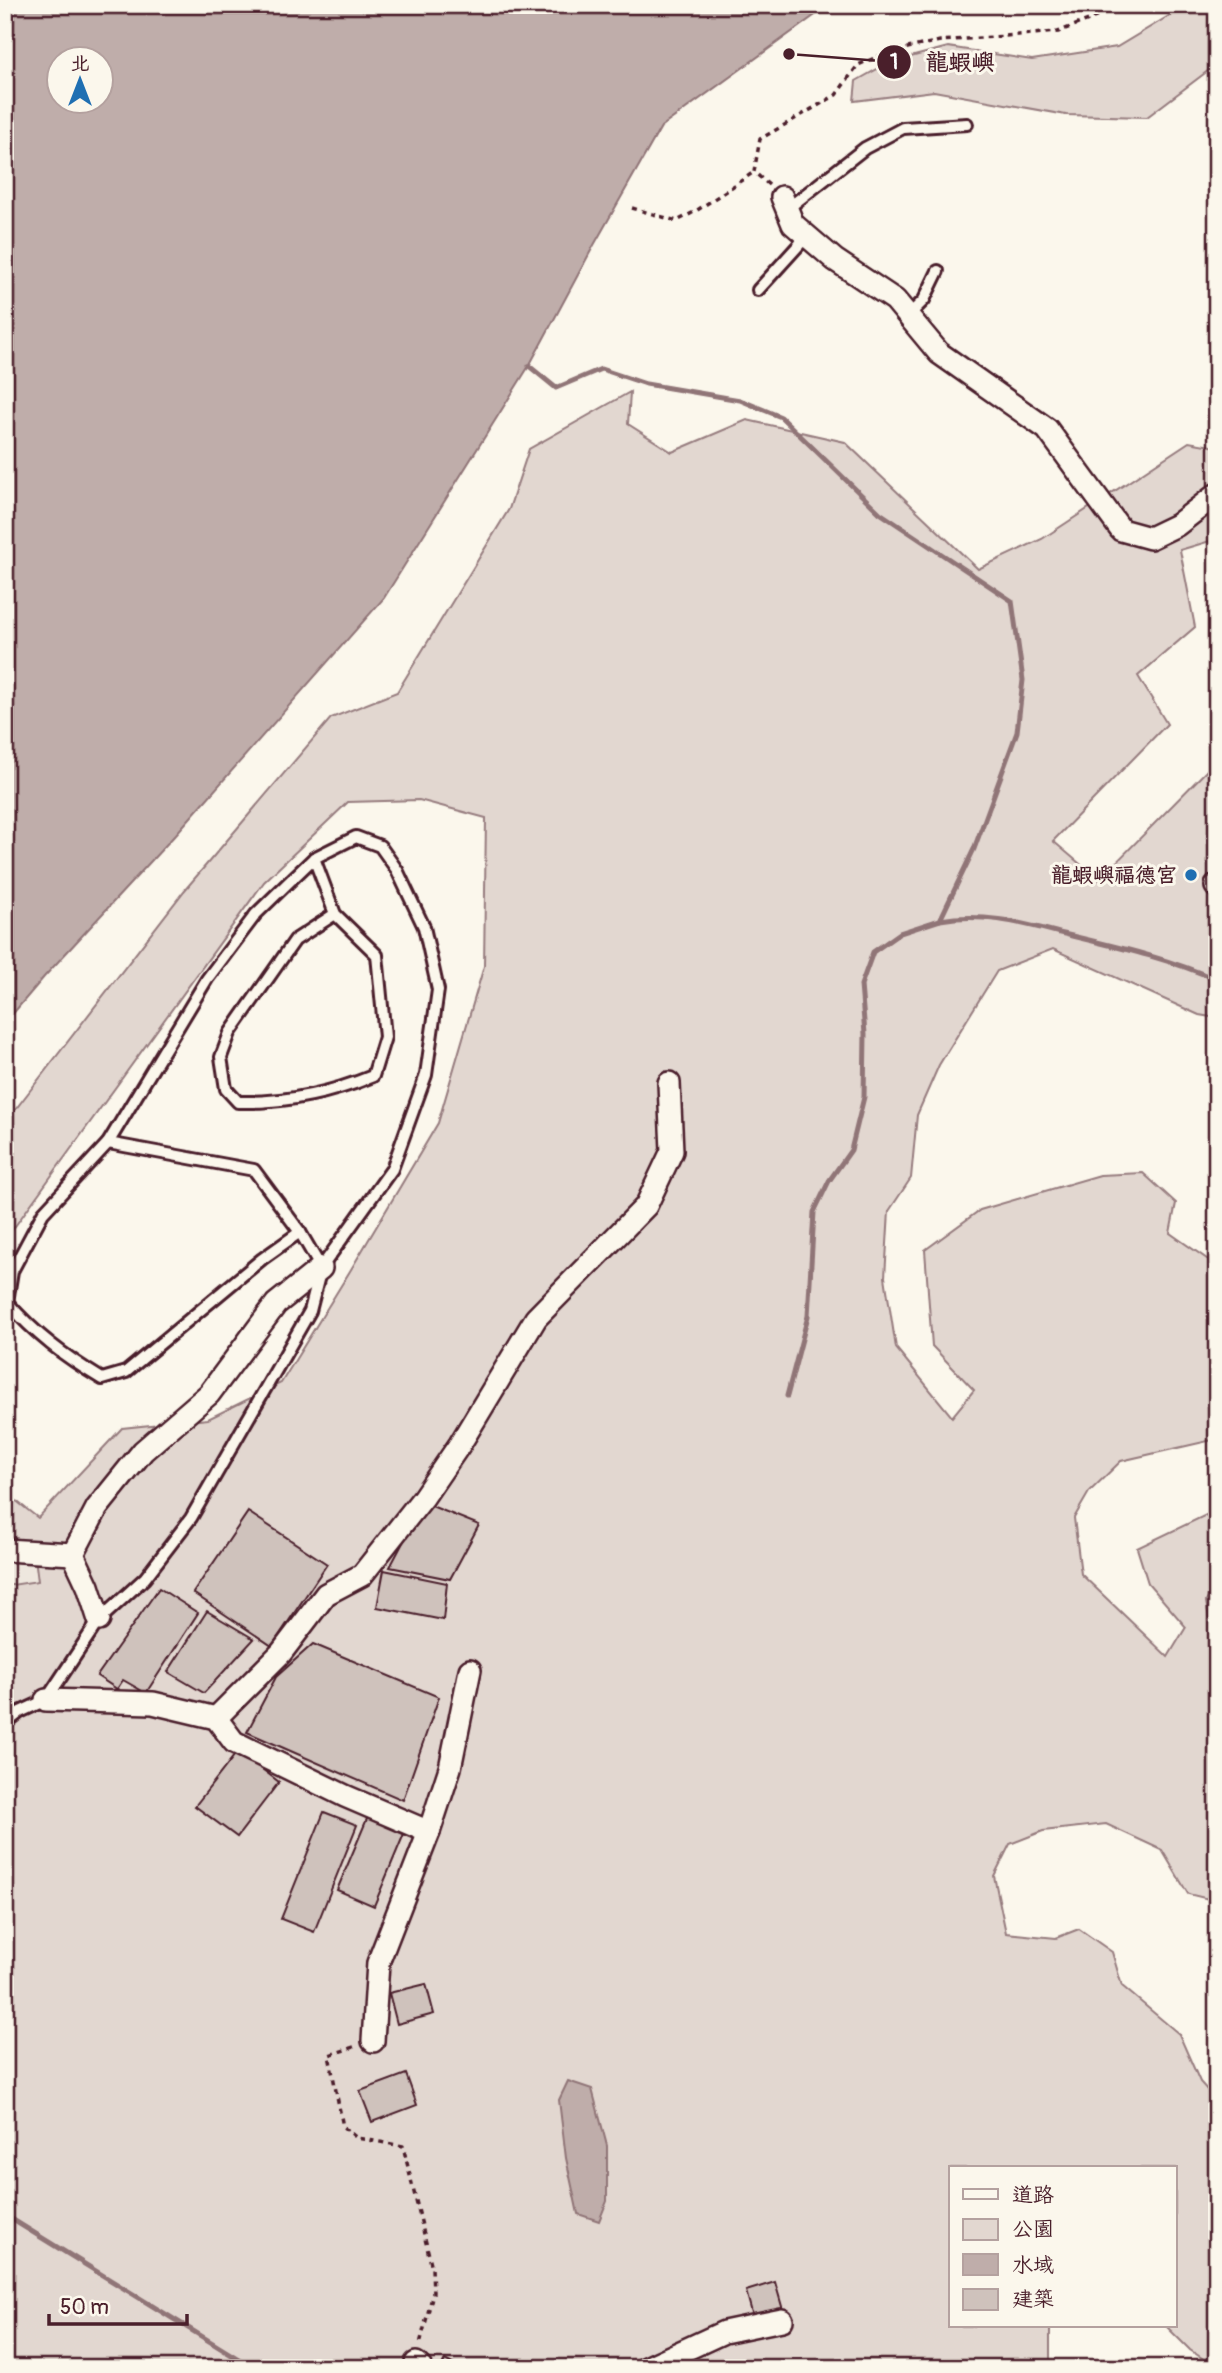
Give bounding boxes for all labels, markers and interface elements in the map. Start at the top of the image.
callout: 龍蝦嶼 [876,40,1008,84]
north arrow [46,46,116,116]
text: 龍蝦嶼 [926,48,995,77]
text: 1 [890,49,898,76]
text: 北 [70,52,90,76]
place label: 龍蝦嶼福德宮 [1051,862,1177,889]
marker: 龍蝦嶼福德宮 [1183,867,1199,883]
legend [949,2166,1176,2328]
text: 道路 [1012,2182,1054,2209]
text: 公園 [1012,2216,1054,2243]
text: 水域 [1012,2252,1054,2279]
scale bar [49,2282,187,2326]
text: 建築 [1012,2286,1054,2313]
text: 50 m [60,2294,109,2321]

